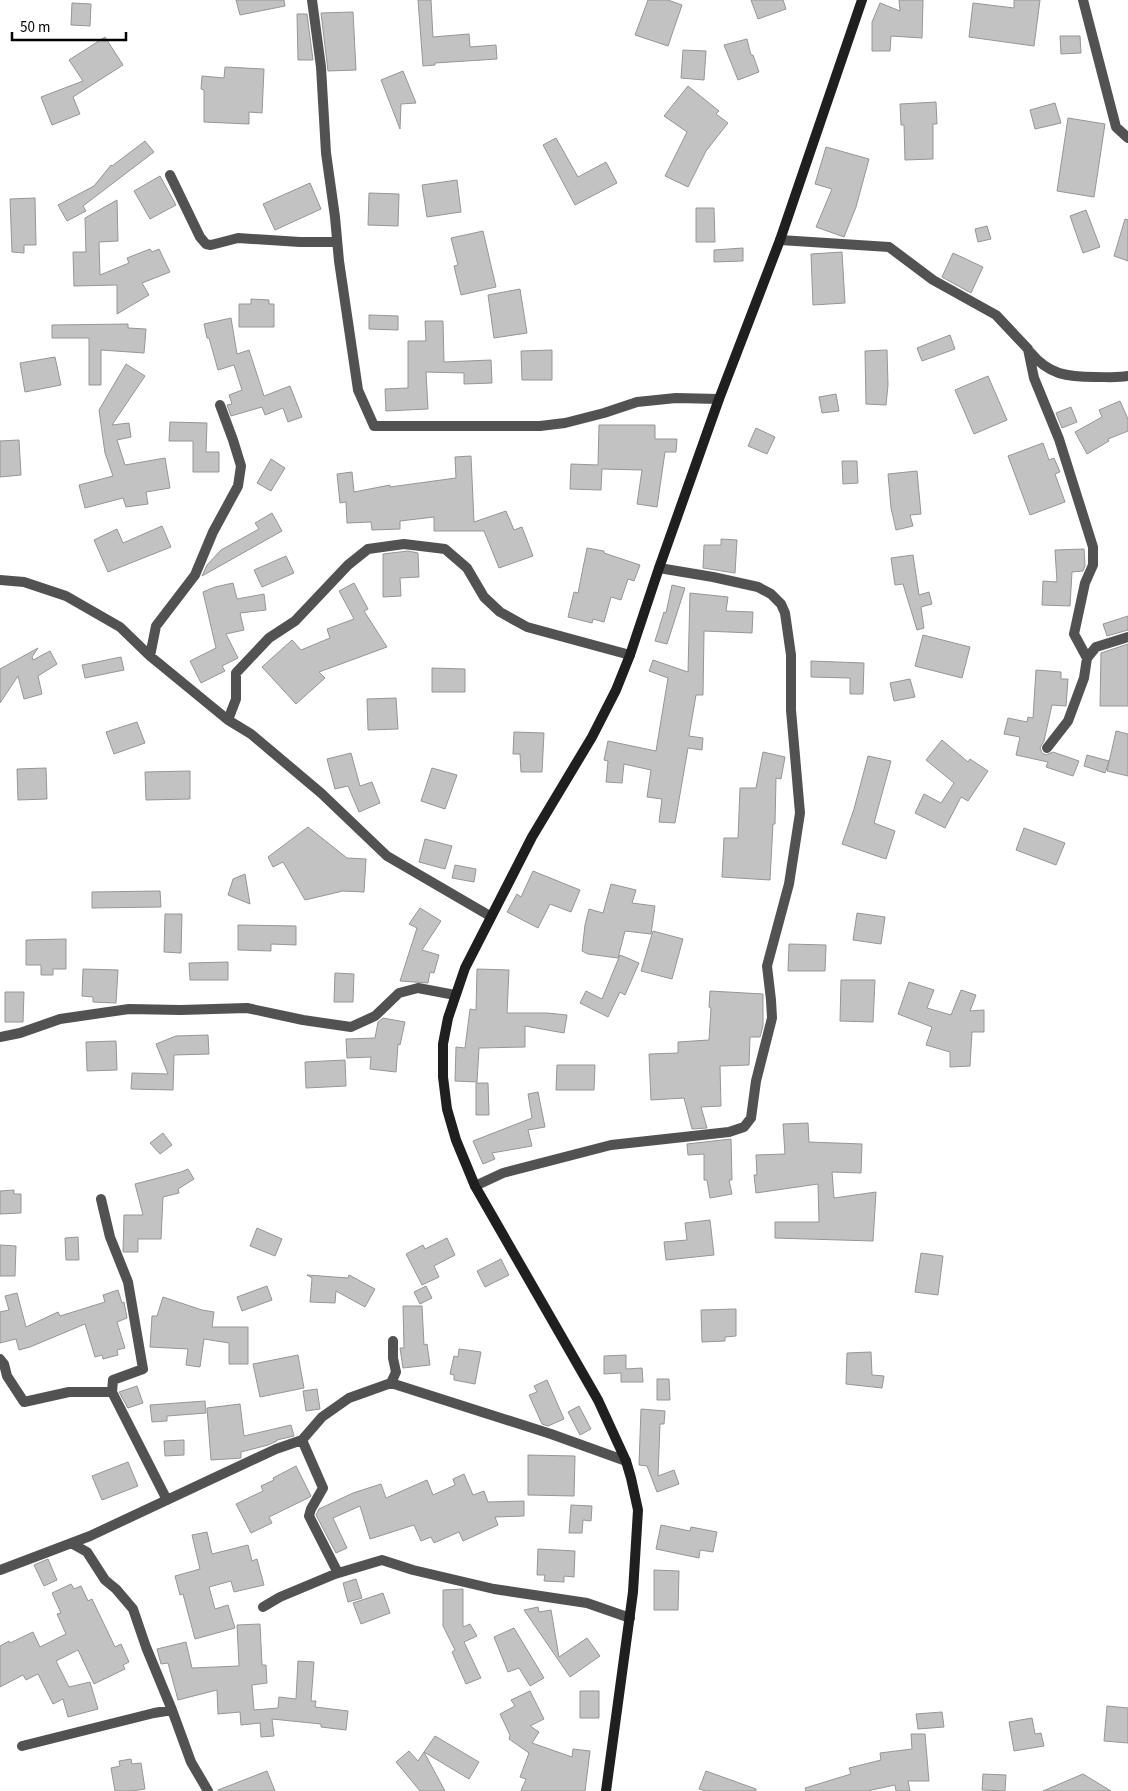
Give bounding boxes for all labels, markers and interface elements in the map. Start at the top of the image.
scale bar [12,10,126,42]
text: 50 m [20,17,50,38]

